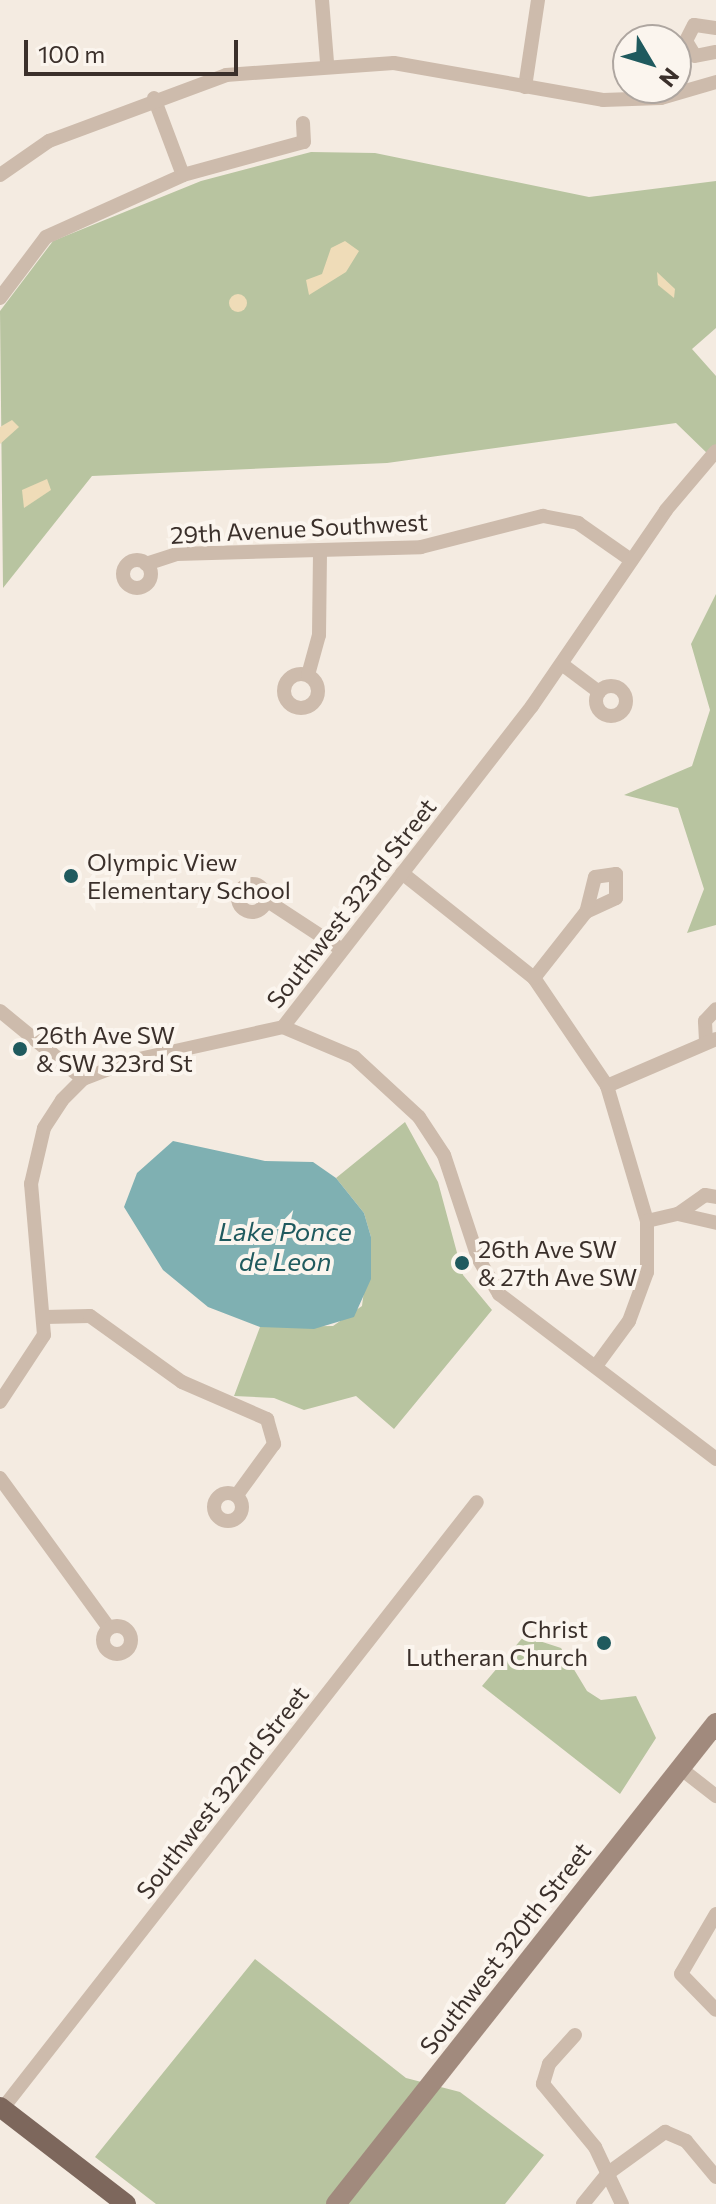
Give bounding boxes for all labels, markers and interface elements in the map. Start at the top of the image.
scale bar [28,24,242,74]
north arrow [612,24,692,104]
text: 100 m [38,39,105,68]
text: N [654,63,685,93]
street label: 29th Avenue Southwest [169,507,429,549]
street label: Southwest 323rd Street [260,792,442,1014]
place label: Olympic View Elementary School [87,848,291,904]
marker: Olympic View Elementary School [62,867,80,885]
place label: 26th Ave SW & SW 323rd St [36,1021,193,1077]
marker: 26th Ave SW & SW 323rd St [11,1040,29,1058]
water label: Lake Ponce de Leon [218,1215,352,1276]
place label: 26th Ave SW & 27th Ave SW [478,1235,637,1291]
marker: 26th Ave SW & 27th Ave SW [453,1254,471,1272]
place label: Christ Lutheran Church [406,1615,588,1671]
marker: Christ Lutheran Church [595,1634,613,1652]
street label: Southwest 322nd Street [130,1680,314,1904]
street label: Southwest 320th Street [413,1837,597,2059]

